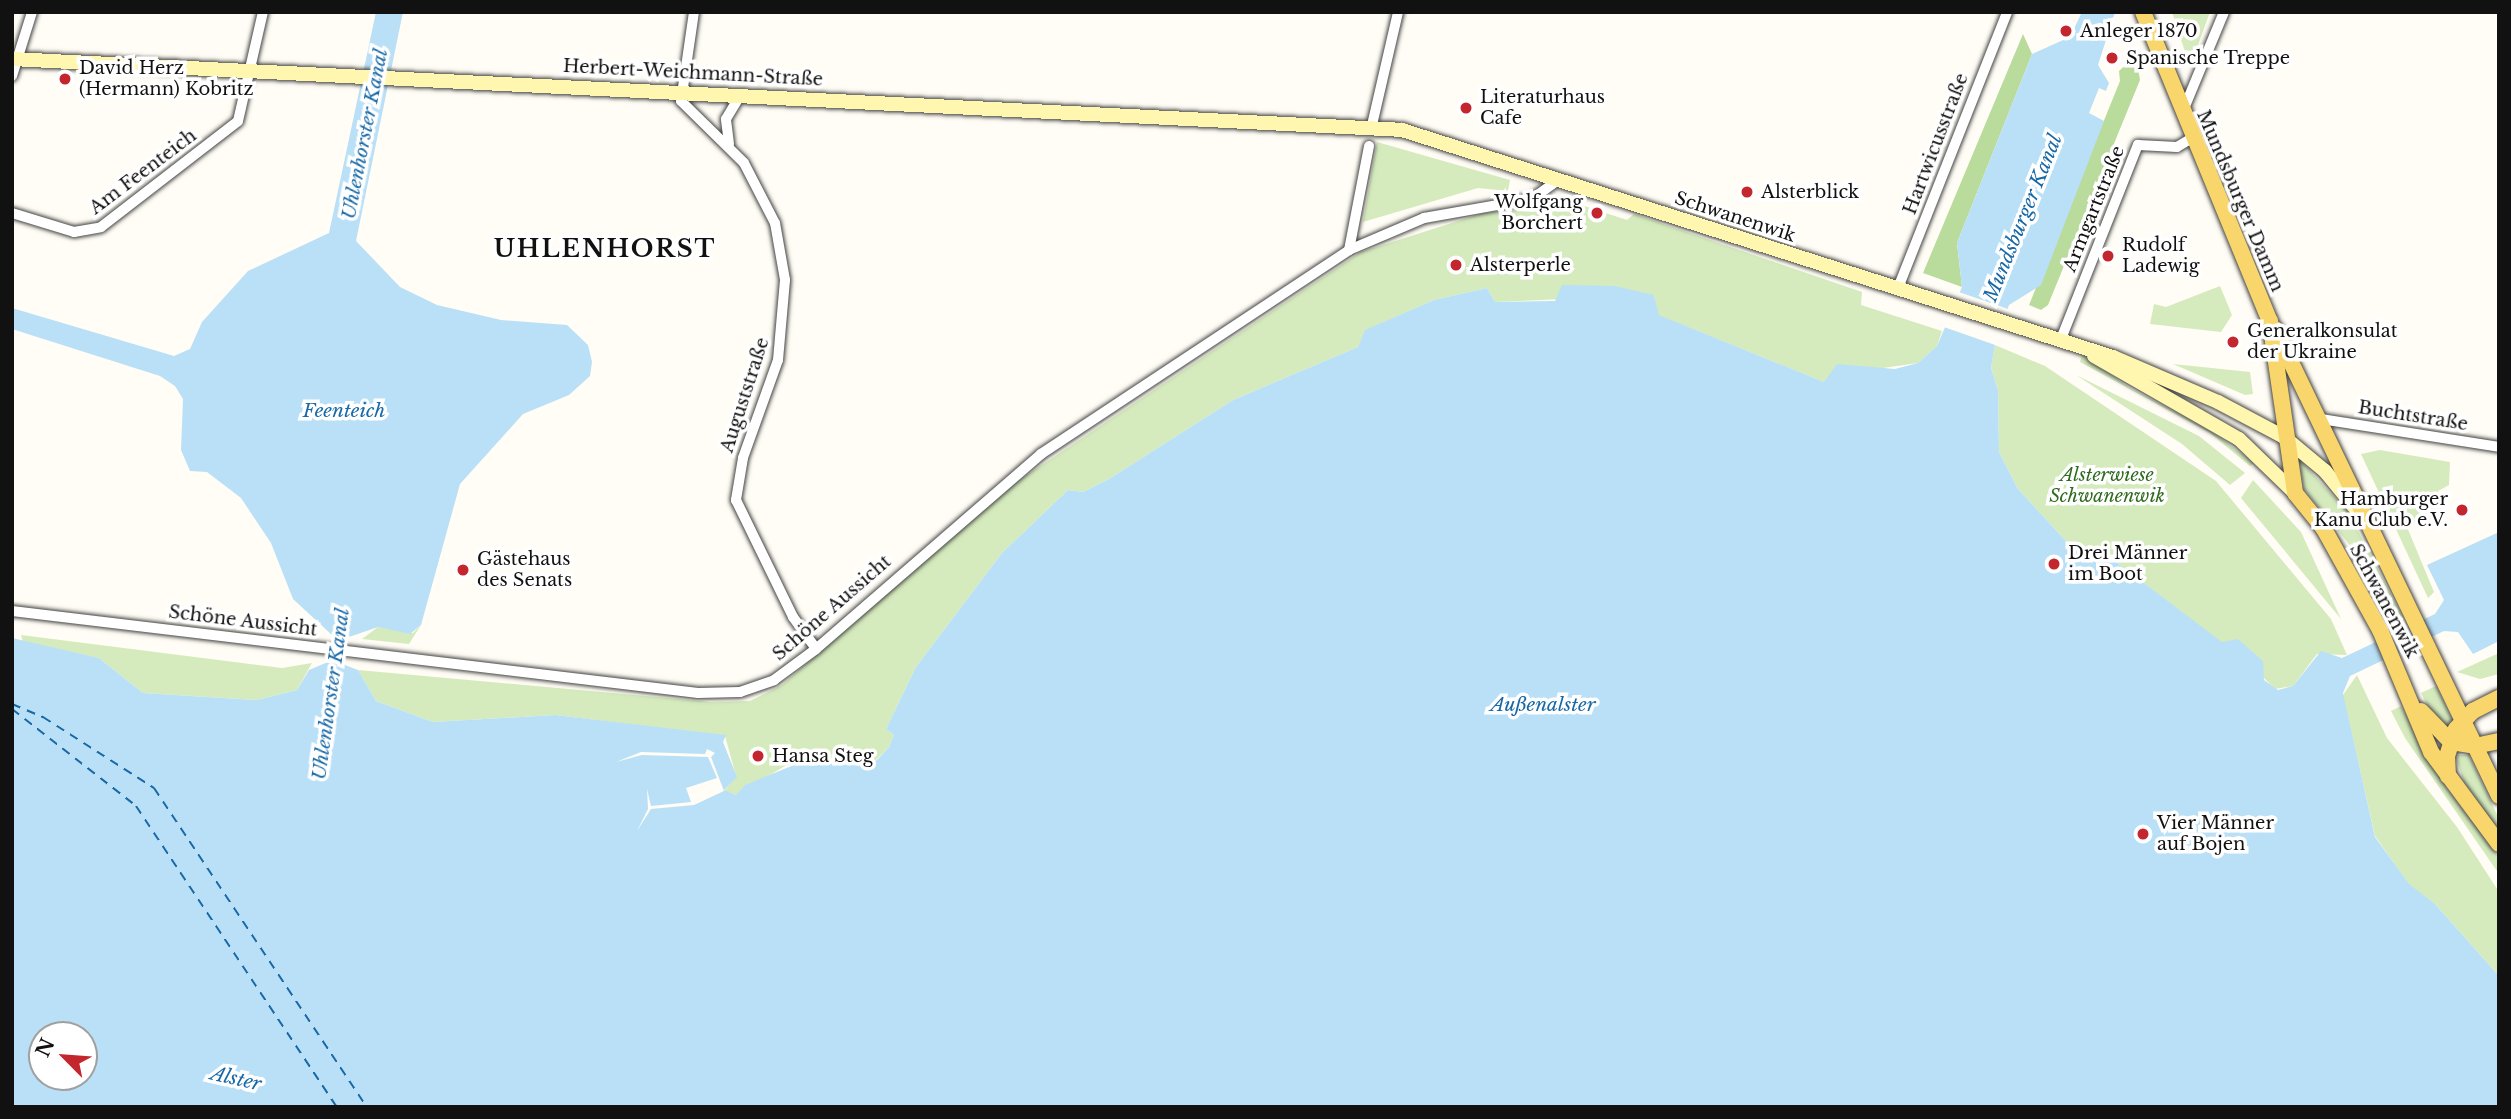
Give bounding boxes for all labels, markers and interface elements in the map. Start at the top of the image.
place label: Anleger 1870 [2080,20,2198,42]
marker: Anleger 1870 [2058,23,2074,39]
water label: Uhlenhorster Kanal [337,47,393,221]
place label: Spanische Treppe [2126,47,2291,69]
marker: Spanische Treppe [2104,50,2120,66]
street label: Herbert-Weichmann-Straße [562,55,824,91]
place label: David Herz (Hermann) Kobritz [79,58,254,100]
street label: Hartwicusstraße [1899,70,1973,218]
marker: David Herz (Hermann) Kobritz [57,71,73,87]
place label: Literaturhaus Cafe [1480,87,1605,130]
marker: Literaturhaus Cafe [1458,100,1474,116]
street label: Mundsburger Damm [2192,107,2288,295]
street label: Am Feenteich [85,125,201,219]
water label: Mundsburger Kanal [1979,131,2067,305]
street label: Armgartstraße [2059,143,2129,275]
place label: Alsterblick [1761,181,1859,203]
marker: Alsterblick [1739,184,1755,200]
street label: Schwanenwik [1672,187,1798,247]
place label: Wolfgang Borchert [1494,192,1583,234]
marker: Wolfgang Borchert [1589,205,1605,221]
district label: UHLENHORST [495,235,715,263]
place label: Rudolf Ladewig [2122,235,2200,278]
marker: Rudolf Ladewig [2100,248,2116,264]
place label: Alsterperle [1470,254,1571,276]
marker: Alsterperle [1448,257,1464,273]
place label: Generalkonsulat der Ukraine [2247,321,2398,364]
marker: Generalkonsulat der Ukraine [2225,334,2241,350]
street label: Auguststraße [716,335,774,455]
street label: Buchtstraße [2357,397,2469,435]
water label: Feenteich [303,400,385,422]
park label: Alsterwiese Schwanenwik [2049,465,2165,508]
place label: Hamburger Kanu Club e.V. [2314,489,2448,532]
marker: Hamburger Kanu Club e.V. [2454,502,2470,518]
street label: Schwanenwik [2345,540,2423,662]
place label: Drei Männer im Boot [2068,543,2187,586]
place label: Gästehaus des Senats [477,549,572,592]
street label: Schöne Aussicht [768,551,896,665]
marker: Drei Männer im Boot [2046,556,2062,572]
marker: Gästehaus des Senats [455,562,471,578]
street label: Schöne Aussicht [167,601,319,641]
water label: Uhlenhorster Kanal [308,607,354,781]
water label: Außenalster [1491,694,1595,716]
place label: Hansa Steg [772,745,874,767]
marker: Hansa Steg [750,748,766,764]
place label: Vier Männer auf Bojen [2157,813,2274,856]
marker: Vier Männer auf Bojen [2135,826,2151,842]
north arrow [28,1021,98,1091]
text: N [31,1035,60,1061]
water label: Alster [208,1062,264,1096]

